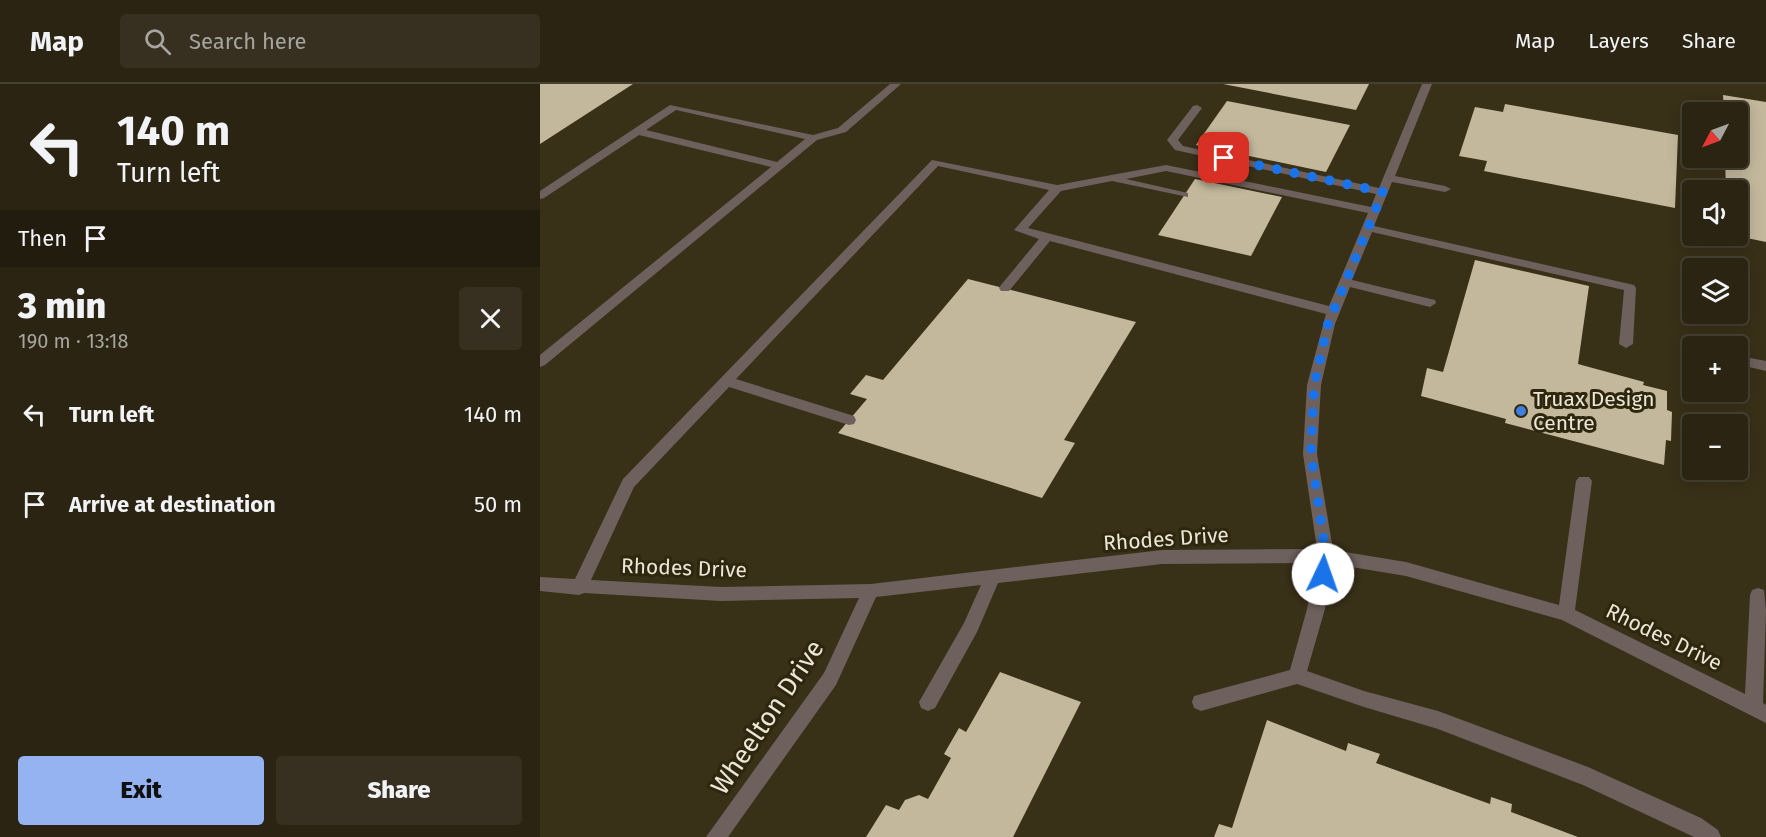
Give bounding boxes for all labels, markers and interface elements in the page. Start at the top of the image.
search box [120,14,540,68]
text: Map [30,25,84,58]
icon: search [141,25,174,58]
text: Search here [189,28,307,55]
text: Map [1515,28,1555,54]
text: Layers [1588,28,1649,54]
text: Share [1682,28,1736,54]
north arrow [1682,102,1748,168]
map controls [1682,102,1748,480]
text: 140 m [117,106,230,156]
icon: left [18,108,96,186]
pin [1198,132,1249,183]
icon: arrive [1207,141,1240,174]
text: Turn left [117,157,220,189]
button: sound [1682,180,1748,246]
icon: arrive [79,222,112,255]
text: Then [18,225,67,252]
button: layers [1682,258,1748,324]
text: 3 min [18,284,106,328]
button: close [459,287,522,350]
text: 190 m · 13:18 [18,329,128,353]
button: + [1682,336,1748,402]
place label: Truax Design Centre [1533,386,1655,436]
icon: left [18,398,51,431]
text: Turn left [69,401,154,428]
text: 140 m [464,401,522,428]
marker: Truax Design Centre [1514,404,1528,418]
button: − [1682,414,1748,480]
icon: arrive [18,488,51,521]
text: Arrive at destination [69,491,276,518]
text: 50 m [474,491,522,518]
street label: Rhodes Drive [1102,522,1230,556]
position arrow [1291,542,1355,606]
street label: Rhodes Drive [621,553,747,583]
street label: Rhodes Drive [1602,598,1726,676]
street label: Wheelton Drive [704,634,831,801]
button: Exit [18,756,264,825]
button: Share [276,756,522,825]

